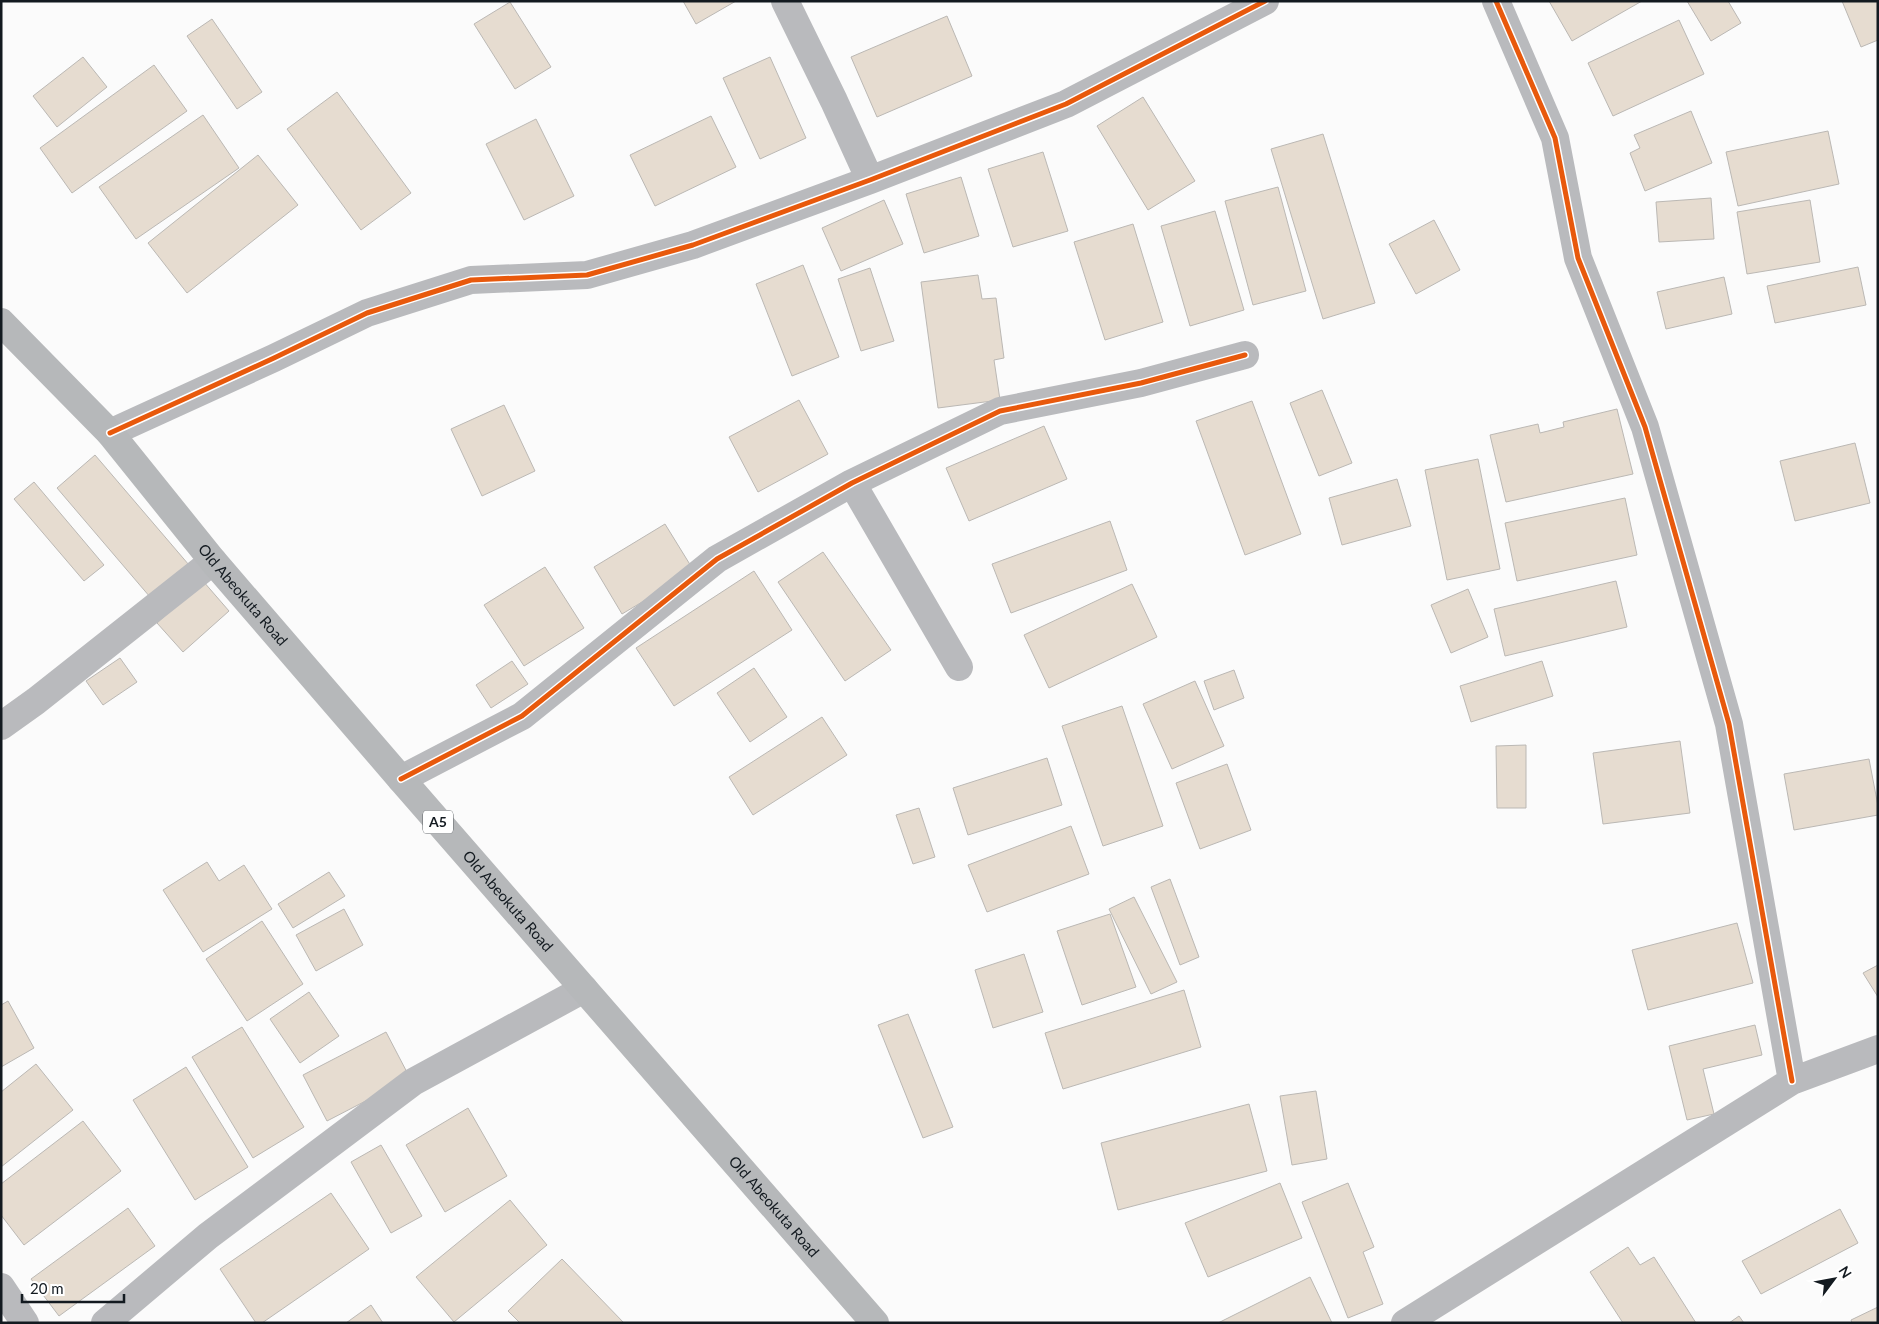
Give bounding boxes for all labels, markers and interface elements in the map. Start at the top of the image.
street label: Old Abeokuta Road [195,540,292,649]
road number: A5 [423,810,453,834]
street label: Old Abeokuta Road [459,846,557,955]
street label: Old Abeokuta Road [726,1152,823,1260]
north arrow [1809,1254,1859,1304]
text: N [1835,1263,1856,1281]
scale bar [22,1272,125,1304]
text: 20 m [30,1279,64,1297]

